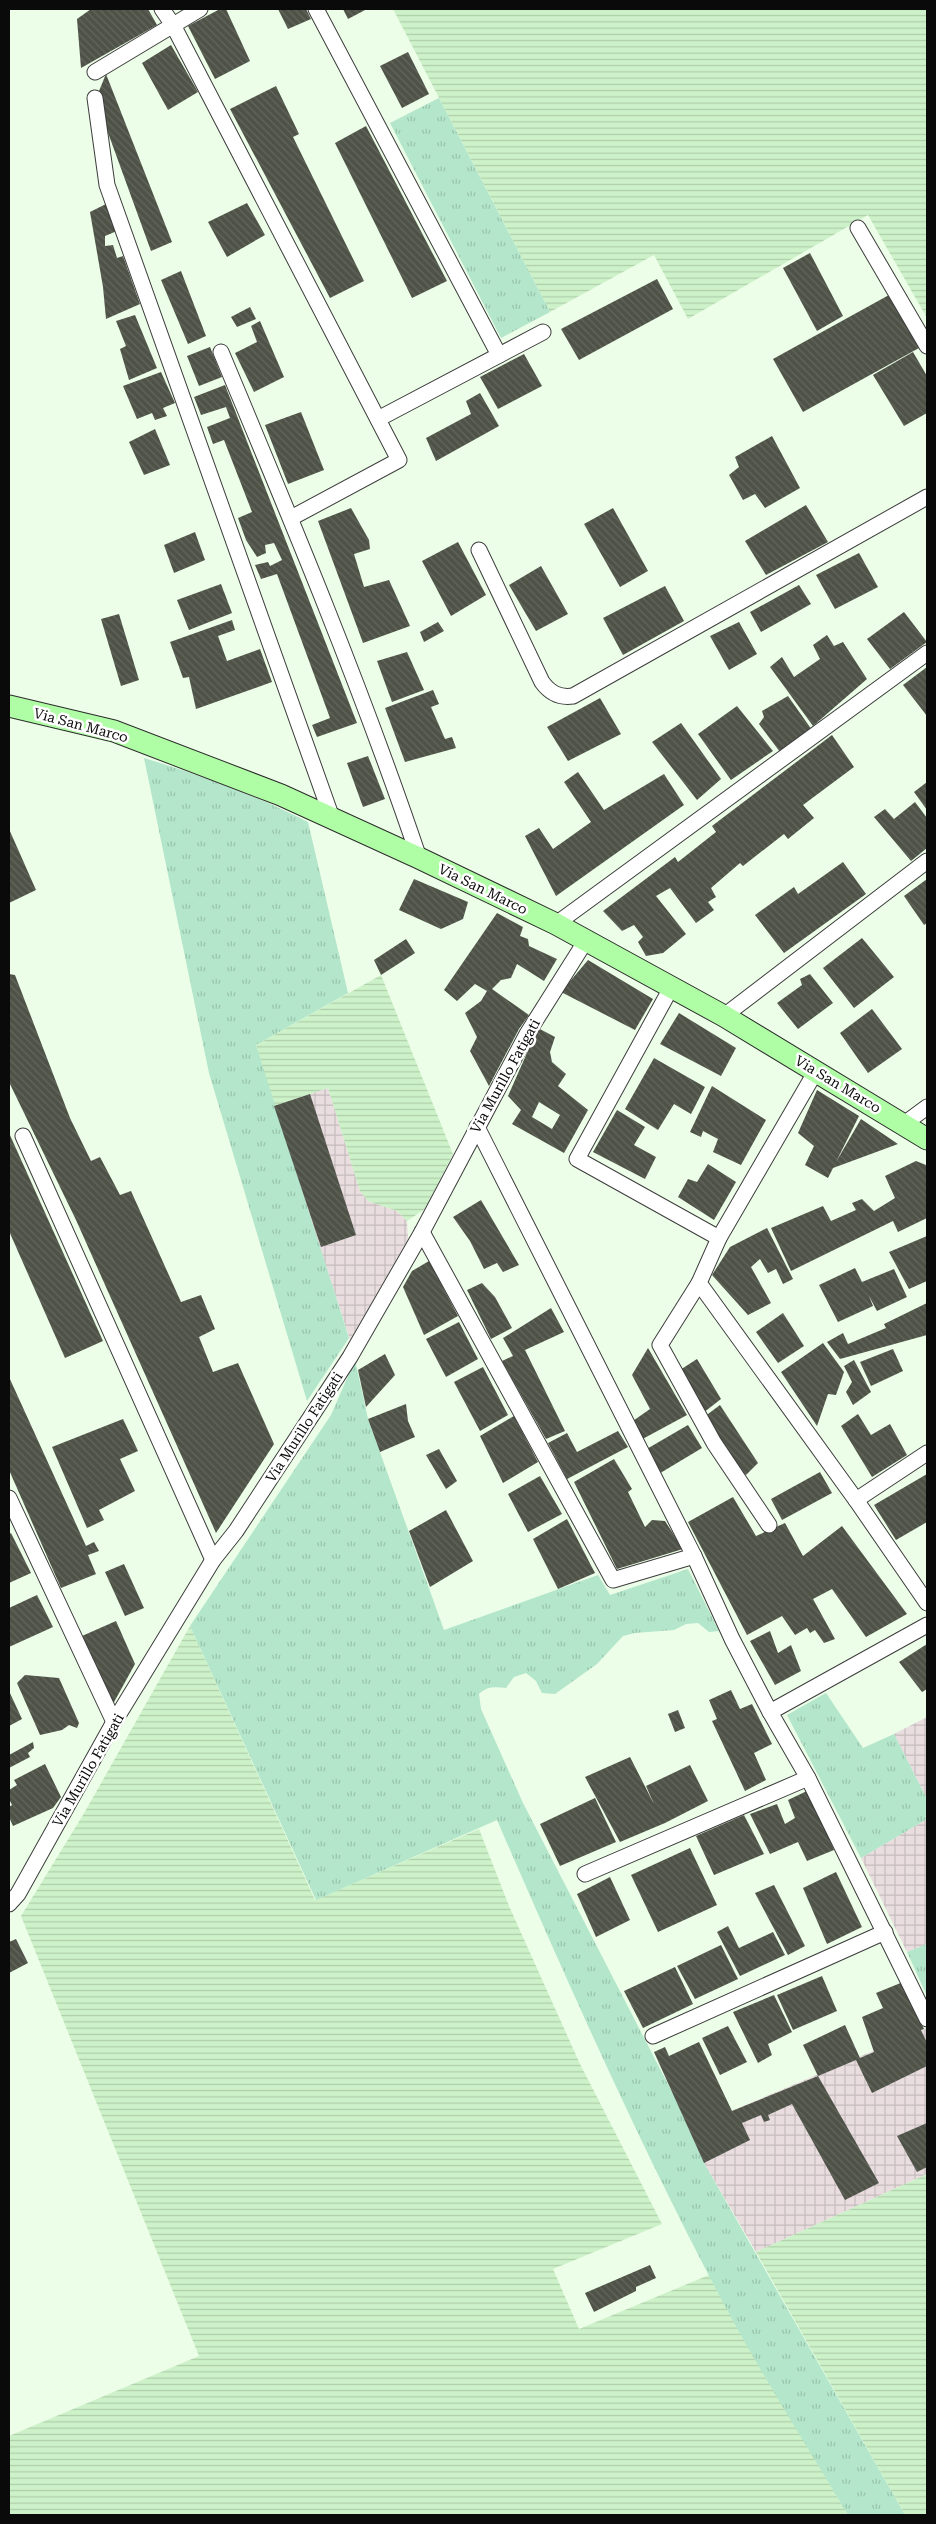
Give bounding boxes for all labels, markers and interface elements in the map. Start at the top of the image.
street label: Via San Marco [32,705,130,745]
street label: Via San Marco [436,861,530,917]
street label: Via Murillo Fatigati [467,1016,543,1136]
street label: Via San Marco [792,1052,884,1116]
street label: Via Murillo Fatigati [262,1368,346,1485]
street label: Via Murillo Fatigati [49,1710,127,1829]

